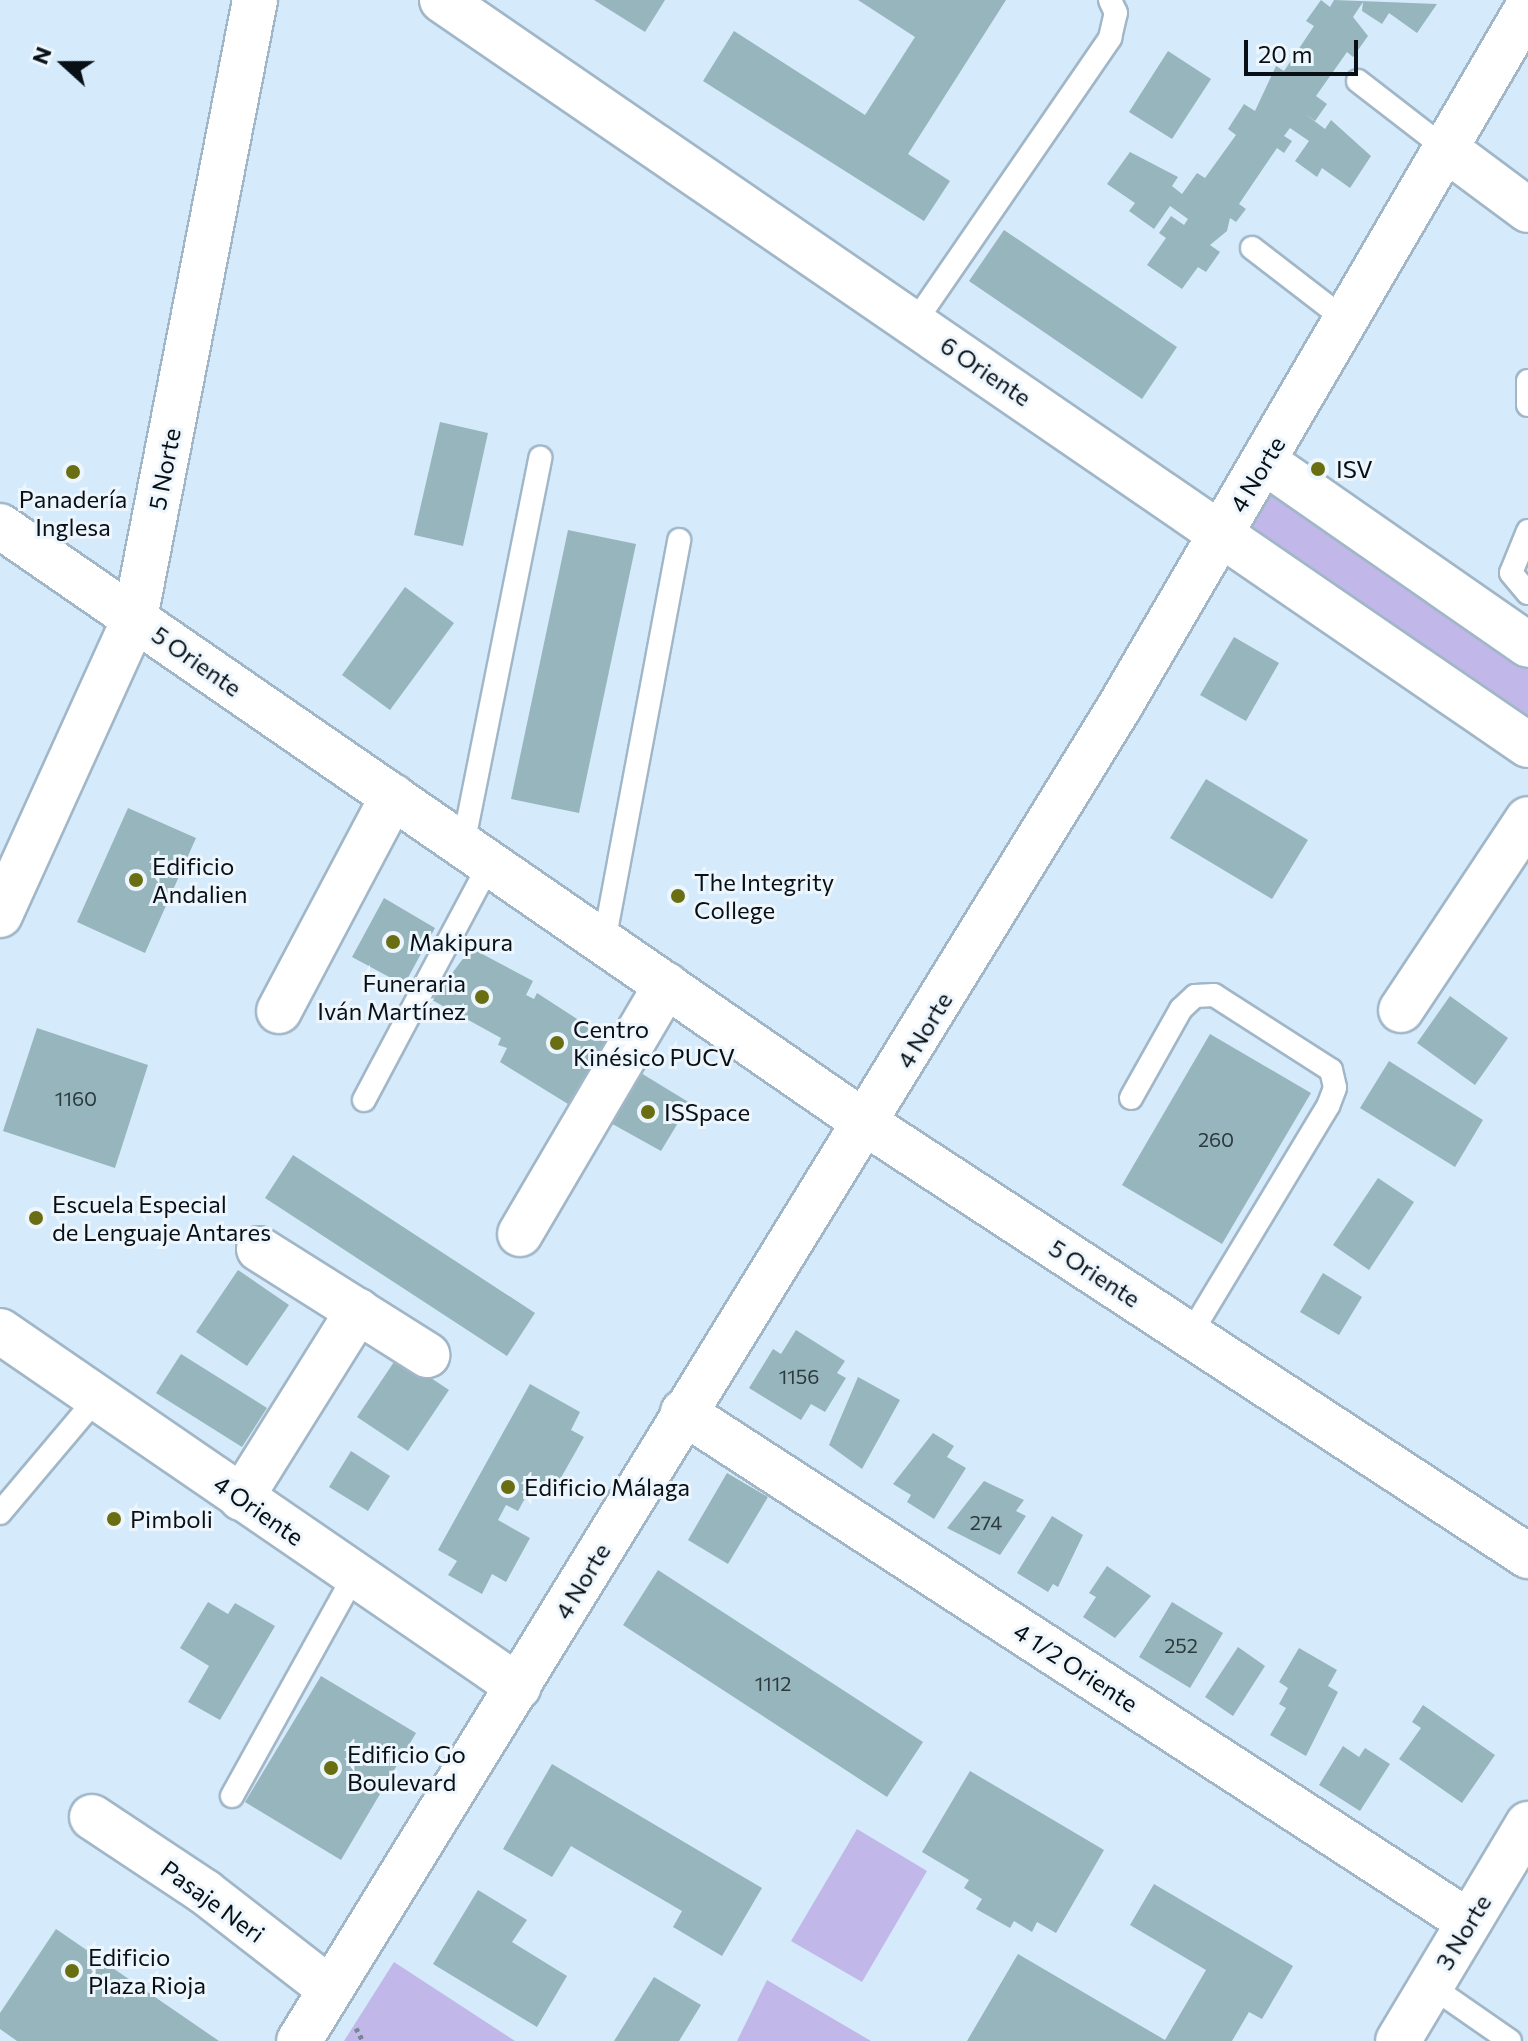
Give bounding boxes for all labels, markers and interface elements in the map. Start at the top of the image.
north arrow [24,24,104,104]
scale bar [1248,24,1362,74]
text: 20 m [1258,39,1312,68]
text: N [26,43,57,68]
street label: 6 Oriente [935,330,1037,412]
street label: 5 Norte [142,426,186,512]
street label: 4 Norte [1223,431,1291,517]
place label: ISV [1336,455,1373,483]
marker: ISV [1307,458,1329,480]
marker: Panadería Inglesa [64,463,82,481]
place label: Panadería Inglesa [19,485,127,541]
street label: 5 Oriente [147,620,247,702]
place label: Edificio Andalien [152,852,247,908]
place label: The Integrity College [694,868,834,924]
marker: Edificio Andalien [127,871,145,889]
marker: The Integrity College [669,887,687,905]
place label: Makipura [409,928,513,956]
marker: Makipura [384,933,402,951]
place label: Funeraria Iván Martínez [317,969,466,1025]
street label: 4 Norte [890,987,958,1073]
marker: Funeraria Iván Martínez [473,988,491,1006]
place label: Centro Kinésico PUCV [573,1015,735,1071]
marker: Centro Kinésico PUCV [548,1034,566,1052]
house number: 1160 [55,1086,97,1110]
place label: ISSpace [664,1098,750,1126]
marker: ISSpace [639,1103,657,1121]
house number: 260 [1198,1127,1234,1151]
place label: Escuela Especial de Lenguaje Antares [52,1190,271,1246]
marker: Escuela Especial de Lenguaje Antares [27,1209,45,1227]
street label: 5 Oriente [1044,1233,1146,1313]
house number: 1156 [779,1364,819,1388]
street label: 4 Oriente [209,1469,309,1551]
place label: Edificio Málaga [524,1473,690,1501]
marker: Edificio Málaga [499,1478,517,1496]
place label: Pimboli [130,1505,213,1533]
marker: Pimboli [105,1510,123,1528]
house number: 274 [970,1510,1002,1534]
street label: 4 Norte [548,1538,616,1624]
street label: 4 1/2 Oriente [1009,1616,1143,1718]
house number: 252 [1164,1633,1198,1657]
house number: 1112 [755,1671,791,1695]
place label: Edificio Go Boulevard [347,1740,466,1796]
marker: Edificio Go Boulevard [322,1759,340,1777]
street label: Pasaje Neri [156,1854,270,1948]
street label: 3 Norte [1429,1889,1497,1975]
place label: Edificio Plaza Rioja [88,1943,206,1999]
marker: Edificio Plaza Rioja [63,1962,81,1980]

